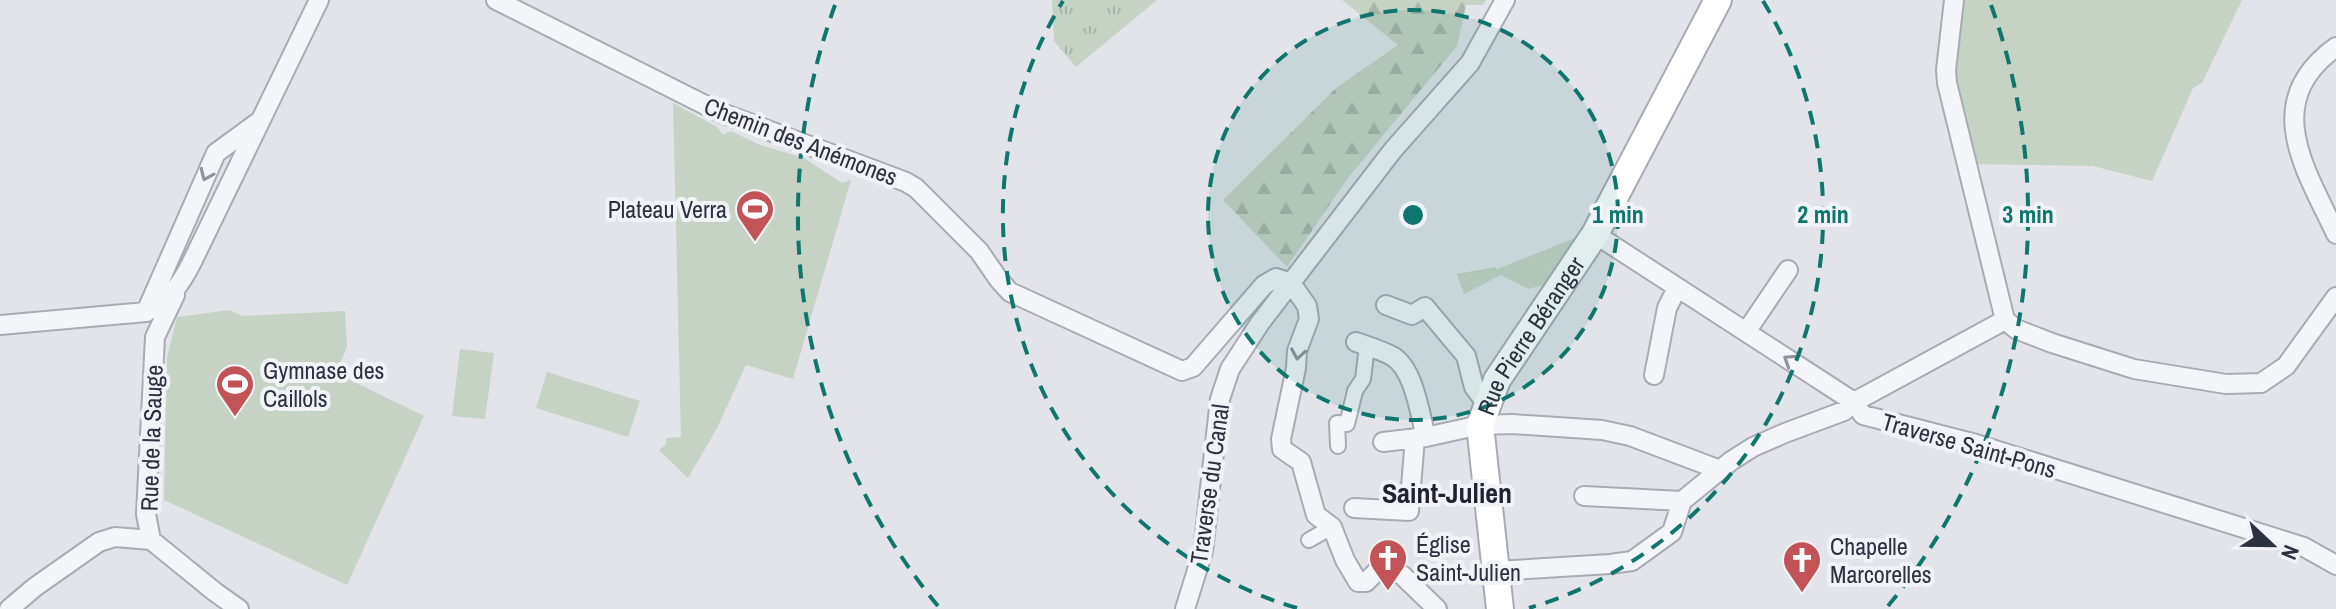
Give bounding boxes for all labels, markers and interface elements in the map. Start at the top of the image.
street label: Chemin des Anémones [700,89,902,193]
one-way arrow [200,167,216,182]
sports icon: Plateau Verra [734,188,776,243]
place label: Plateau Verra [608,193,727,225]
text: 1 min [1592,198,1644,230]
text: 2 min [1797,198,1849,230]
text: 3 min [2002,198,2054,230]
centre of rings [1399,201,1427,229]
street label: Rue Pierre Béranger [1469,250,1592,419]
one-way arrow [1291,347,1308,361]
place label: Gymnase des Caillols [263,354,384,414]
one-way arrow [1783,354,1797,369]
sports icon: Gymnase des Caillols [214,363,256,418]
street label: Rue de la Sauge [132,364,170,512]
street label: Traverse du Canal [1182,402,1236,566]
street label: Traverse Saint-Pons [1878,405,2060,485]
district label: Saint-Julien [1382,474,1512,512]
north arrow [2232,505,2312,585]
place label: Église Saint-Julien [1416,528,1521,588]
place label: Chapelle Marcorelles [1830,530,1932,590]
church icon: Église Saint-Julien [1367,537,1409,592]
church icon: Chapelle Marcorelles [1781,539,1823,594]
text: N [2274,541,2307,564]

